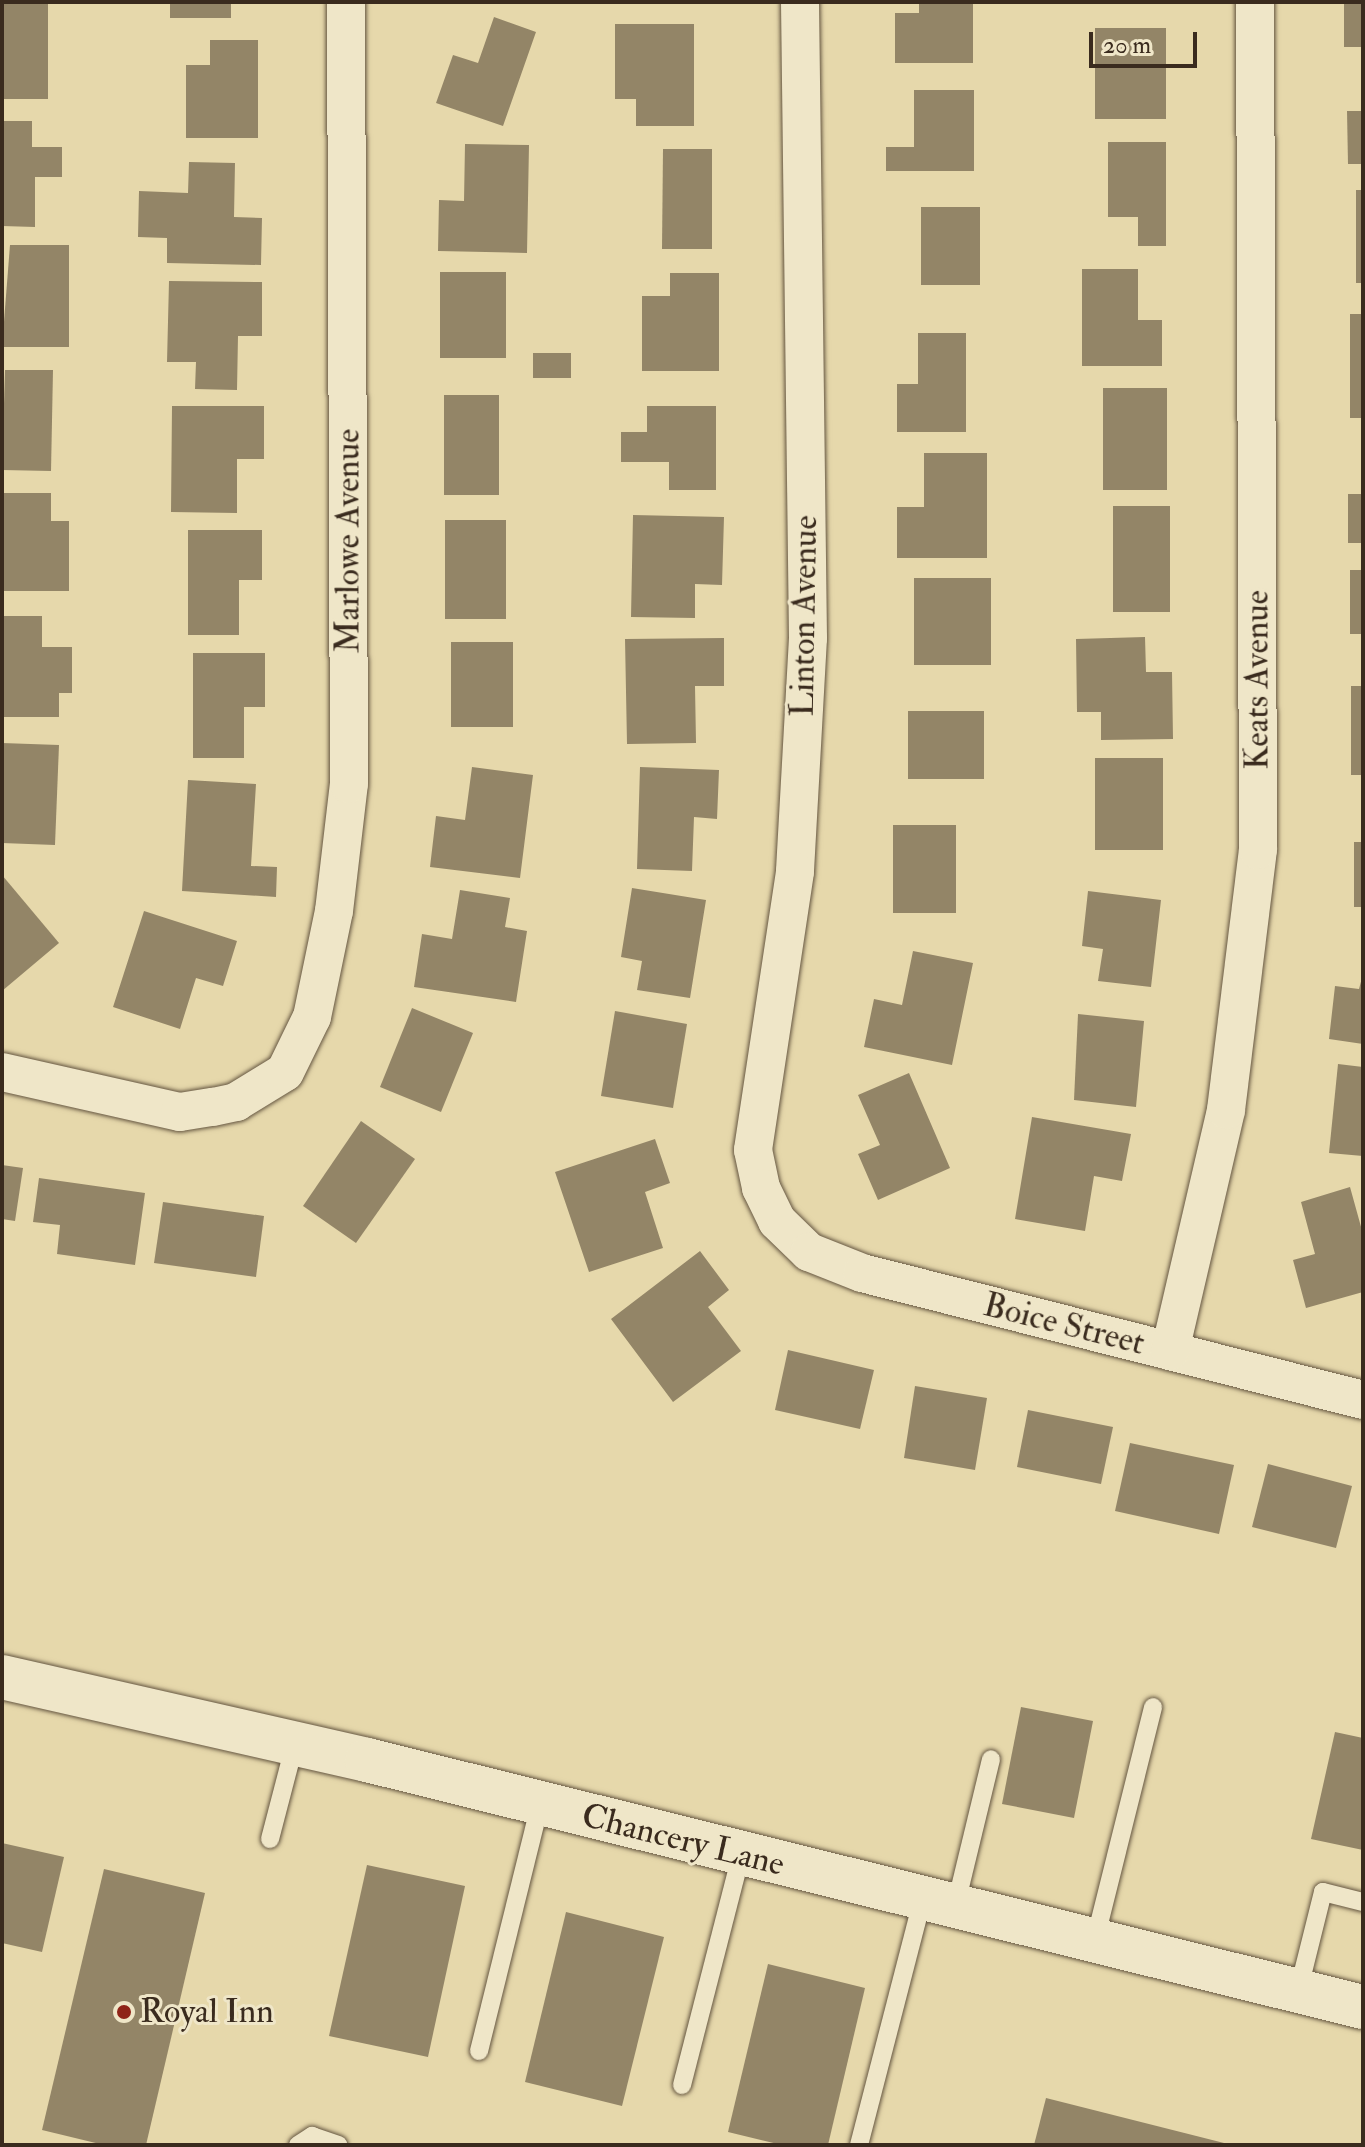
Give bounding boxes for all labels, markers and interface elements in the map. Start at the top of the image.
scale bar [1093,16,1201,66]
text: 20 m [1103,30,1151,61]
street label: Marlowe Avenue [328,429,368,653]
street label: Linton Avenue [782,515,826,717]
street label: Keats Avenue [1237,590,1277,770]
street label: Boice Street [979,1284,1149,1364]
street label: Chancery Lane [578,1795,788,1885]
place label: Royal Inn [140,1992,274,2032]
marker: Royal Inn [115,2003,133,2021]

